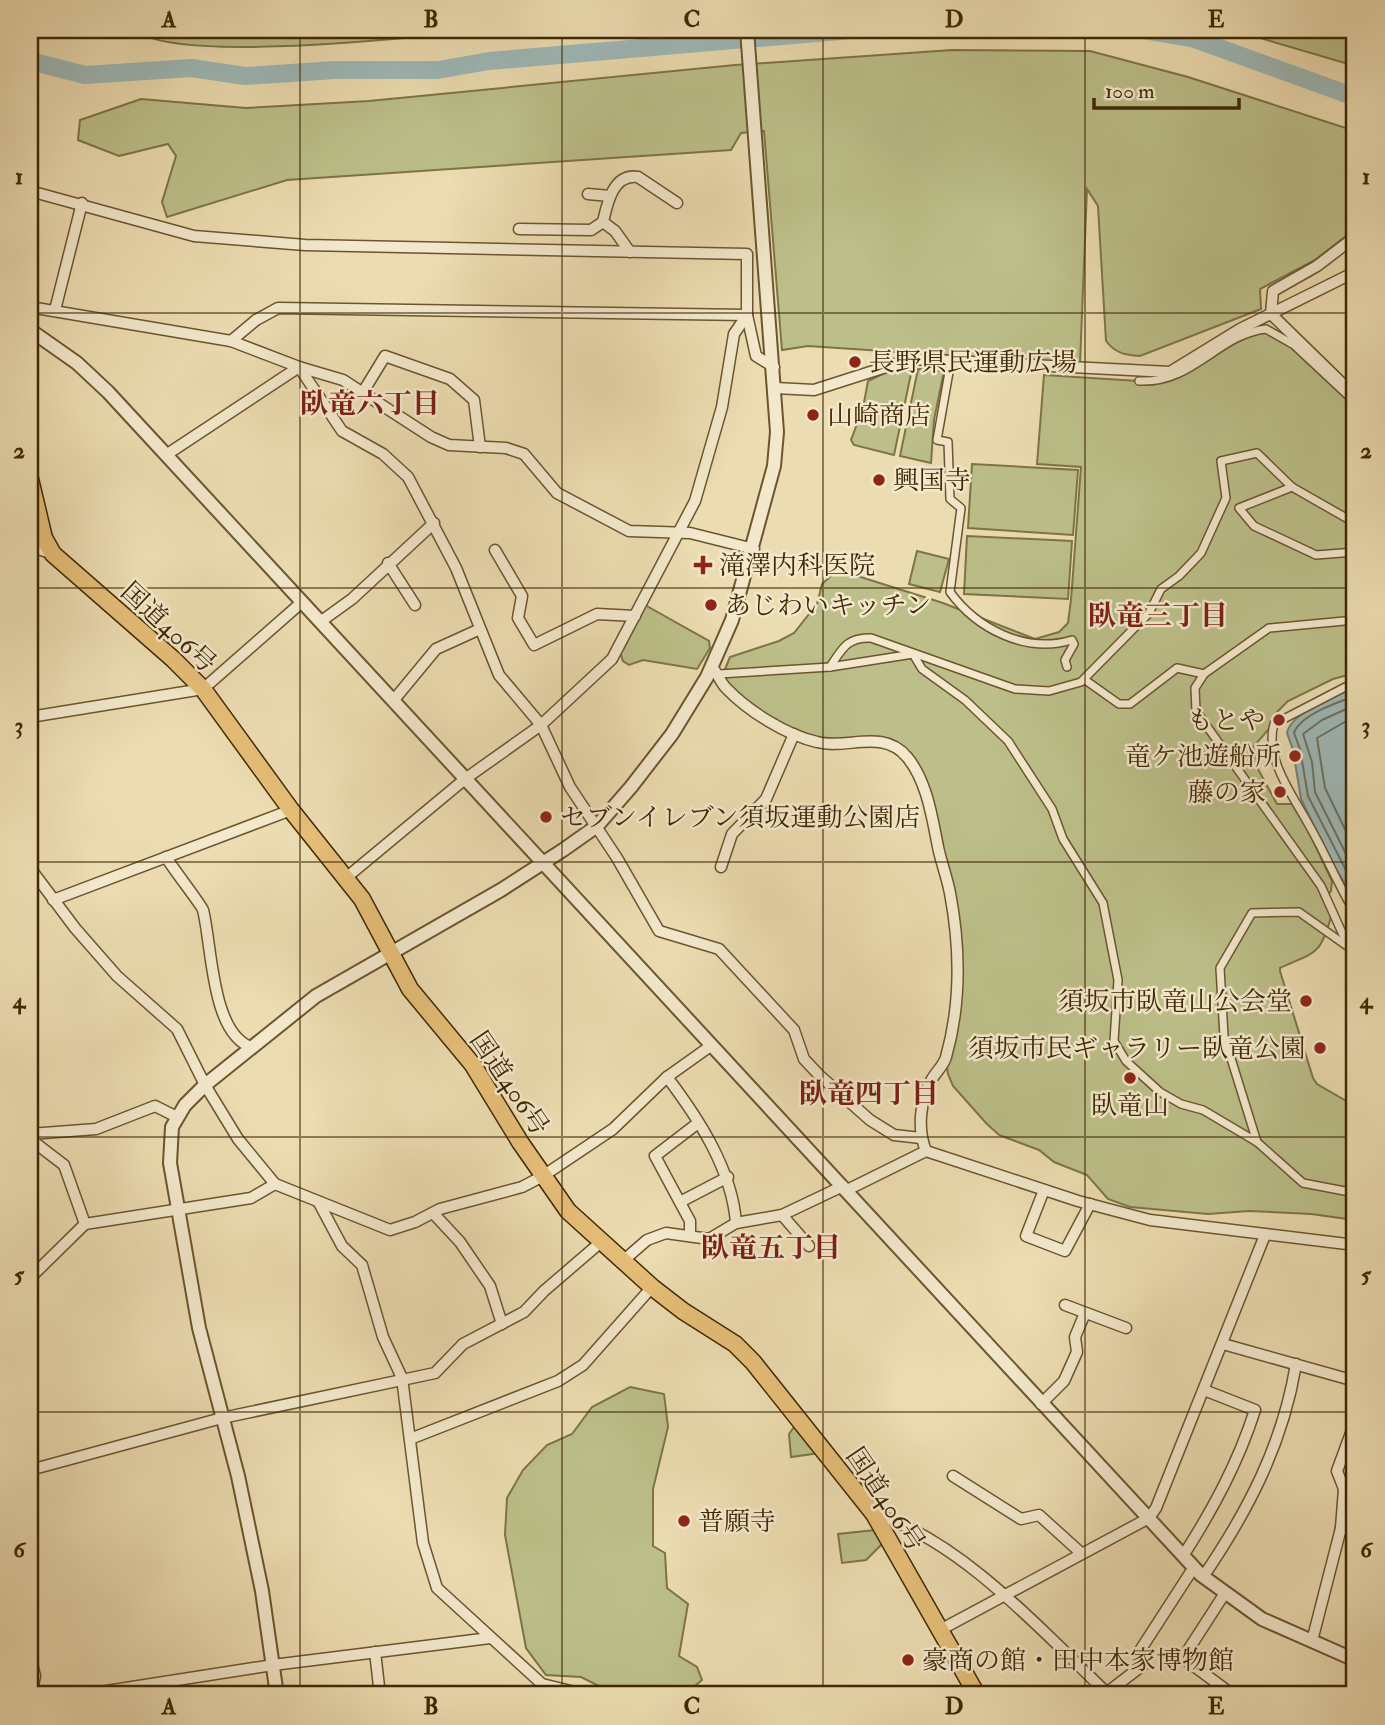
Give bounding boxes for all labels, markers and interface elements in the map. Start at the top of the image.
text: A [161,5,177,34]
text: B [423,5,439,34]
text: C [684,5,700,34]
text: D [945,5,963,34]
text: E [1208,5,1225,34]
scale bar [1094,66,1240,110]
text: 100 m [1105,78,1155,105]
text: 1 [15,162,23,191]
text: 1 [1362,162,1370,191]
place label: 長野県民運動広場 [869,347,1077,379]
marker: 長野県民運動広場 [847,354,863,370]
district label: 臥竜六丁目 [300,387,440,422]
place label: 山崎商店 [827,400,931,432]
marker: 山崎商店 [805,407,821,423]
text: 2 [13,436,25,465]
text: 2 [1360,436,1372,465]
place label: 興国寺 [893,465,971,497]
marker: 興国寺 [871,472,887,488]
place label: 滝澤内科医院 [719,550,875,582]
marker: 滝澤内科医院 [693,555,713,575]
street label: 国道406号 [114,576,223,680]
place label: あじわいキッチン [725,590,931,622]
marker: あじわいキッチン [703,597,719,613]
district label: 臥竜三丁目 [1088,599,1228,634]
place label: もとや [1187,705,1265,737]
text: 3 [15,711,23,740]
text: 3 [1362,711,1370,740]
marker: もとや [1271,712,1287,728]
place label: 竜ケ池遊船所 [1125,741,1281,773]
marker: 竜ケ池遊船所 [1287,748,1303,764]
place label: 藤の家 [1188,777,1266,809]
marker: 藤の家 [1272,784,1288,800]
place label: セブンイレブン須坂運動公園店 [560,802,921,834]
marker: セブンイレブン須坂運動公園店 [538,809,554,825]
text: 4 [12,986,27,1015]
place label: 須坂市臥竜山公会堂 [1058,986,1292,1018]
text: 4 [1359,986,1374,1015]
marker: 須坂市臥竜山公会堂 [1298,993,1314,1009]
street label: 国道406号 [463,1026,556,1142]
place label: 須坂市民ギャラリー臥竜公園 [968,1033,1306,1065]
marker: 須坂市民ギャラリー臥竜公園 [1312,1040,1328,1056]
marker: 臥竜山 [1122,1070,1138,1086]
district label: 臥竜四丁目 [799,1077,939,1112]
place label: 臥竜山 [1091,1090,1169,1122]
district label: 臥竜五丁目 [701,1231,841,1266]
text: 5 [14,1260,25,1289]
text: 5 [1361,1260,1372,1289]
street label: 国道406号 [839,1442,932,1558]
place label: 普願寺 [698,1506,776,1538]
marker: 普願寺 [676,1513,692,1529]
text: 6 [13,1535,27,1564]
text: 6 [1360,1535,1374,1564]
place label: 豪商の館・田中本家博物館 [922,1645,1234,1677]
marker: 豪商の館・田中本家博物館 [900,1652,916,1668]
text: A [161,1692,177,1721]
text: B [423,1692,439,1721]
text: C [684,1692,700,1721]
text: D [945,1692,963,1721]
text: E [1208,1692,1225,1721]

